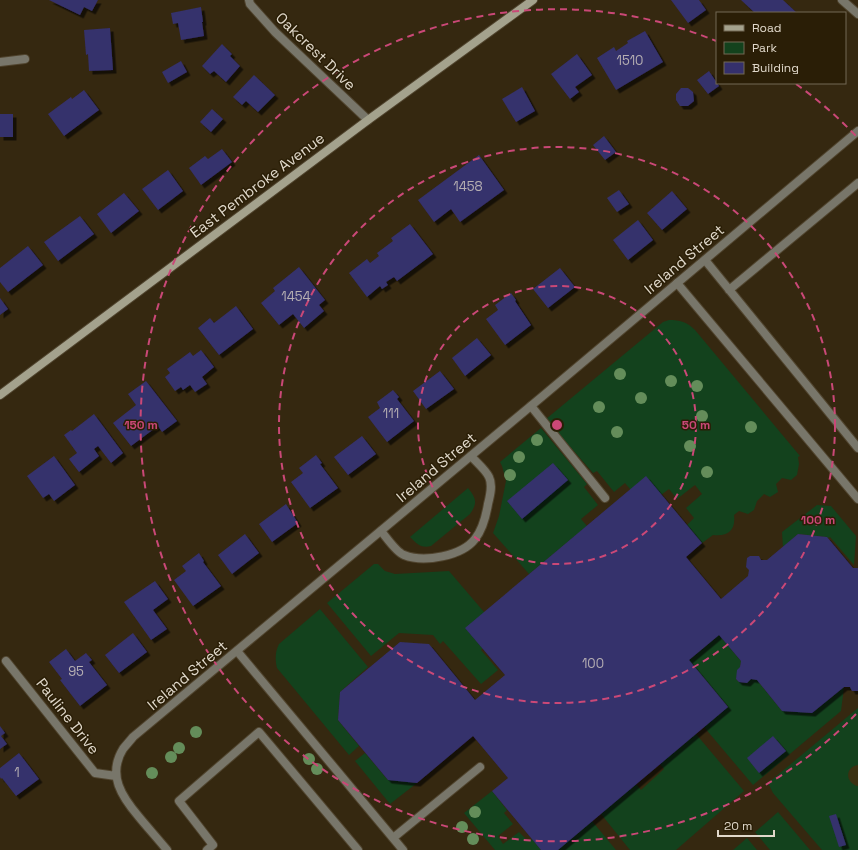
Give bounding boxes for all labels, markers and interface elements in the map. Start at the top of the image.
street label: Oakcrest Drive [272,8,360,94]
legend [716,12,846,84]
text: Road [752,20,781,36]
text: Park [752,40,777,56]
house number: 1510 [617,52,643,69]
text: Building [752,60,799,76]
street label: East Pembroke Avenue [186,128,328,242]
house number: 1458 [453,178,483,195]
street label: Ireland Street [640,220,728,298]
house number: 1454 [281,288,311,305]
house number: 111 [383,405,399,422]
text: 150 m [124,417,158,433]
text: 50 m [682,417,710,433]
centre of rings [550,418,564,432]
street label: Ireland Street [392,428,480,506]
text: 100 m [801,512,835,528]
street label: Ireland Street [143,636,231,714]
house number: 100 [582,655,604,672]
house number: 95 [68,663,84,680]
street label: Pauline Drive [32,674,104,758]
house number: 1 [14,764,20,781]
scale bar [718,812,774,838]
text: 20 m [724,818,752,834]

